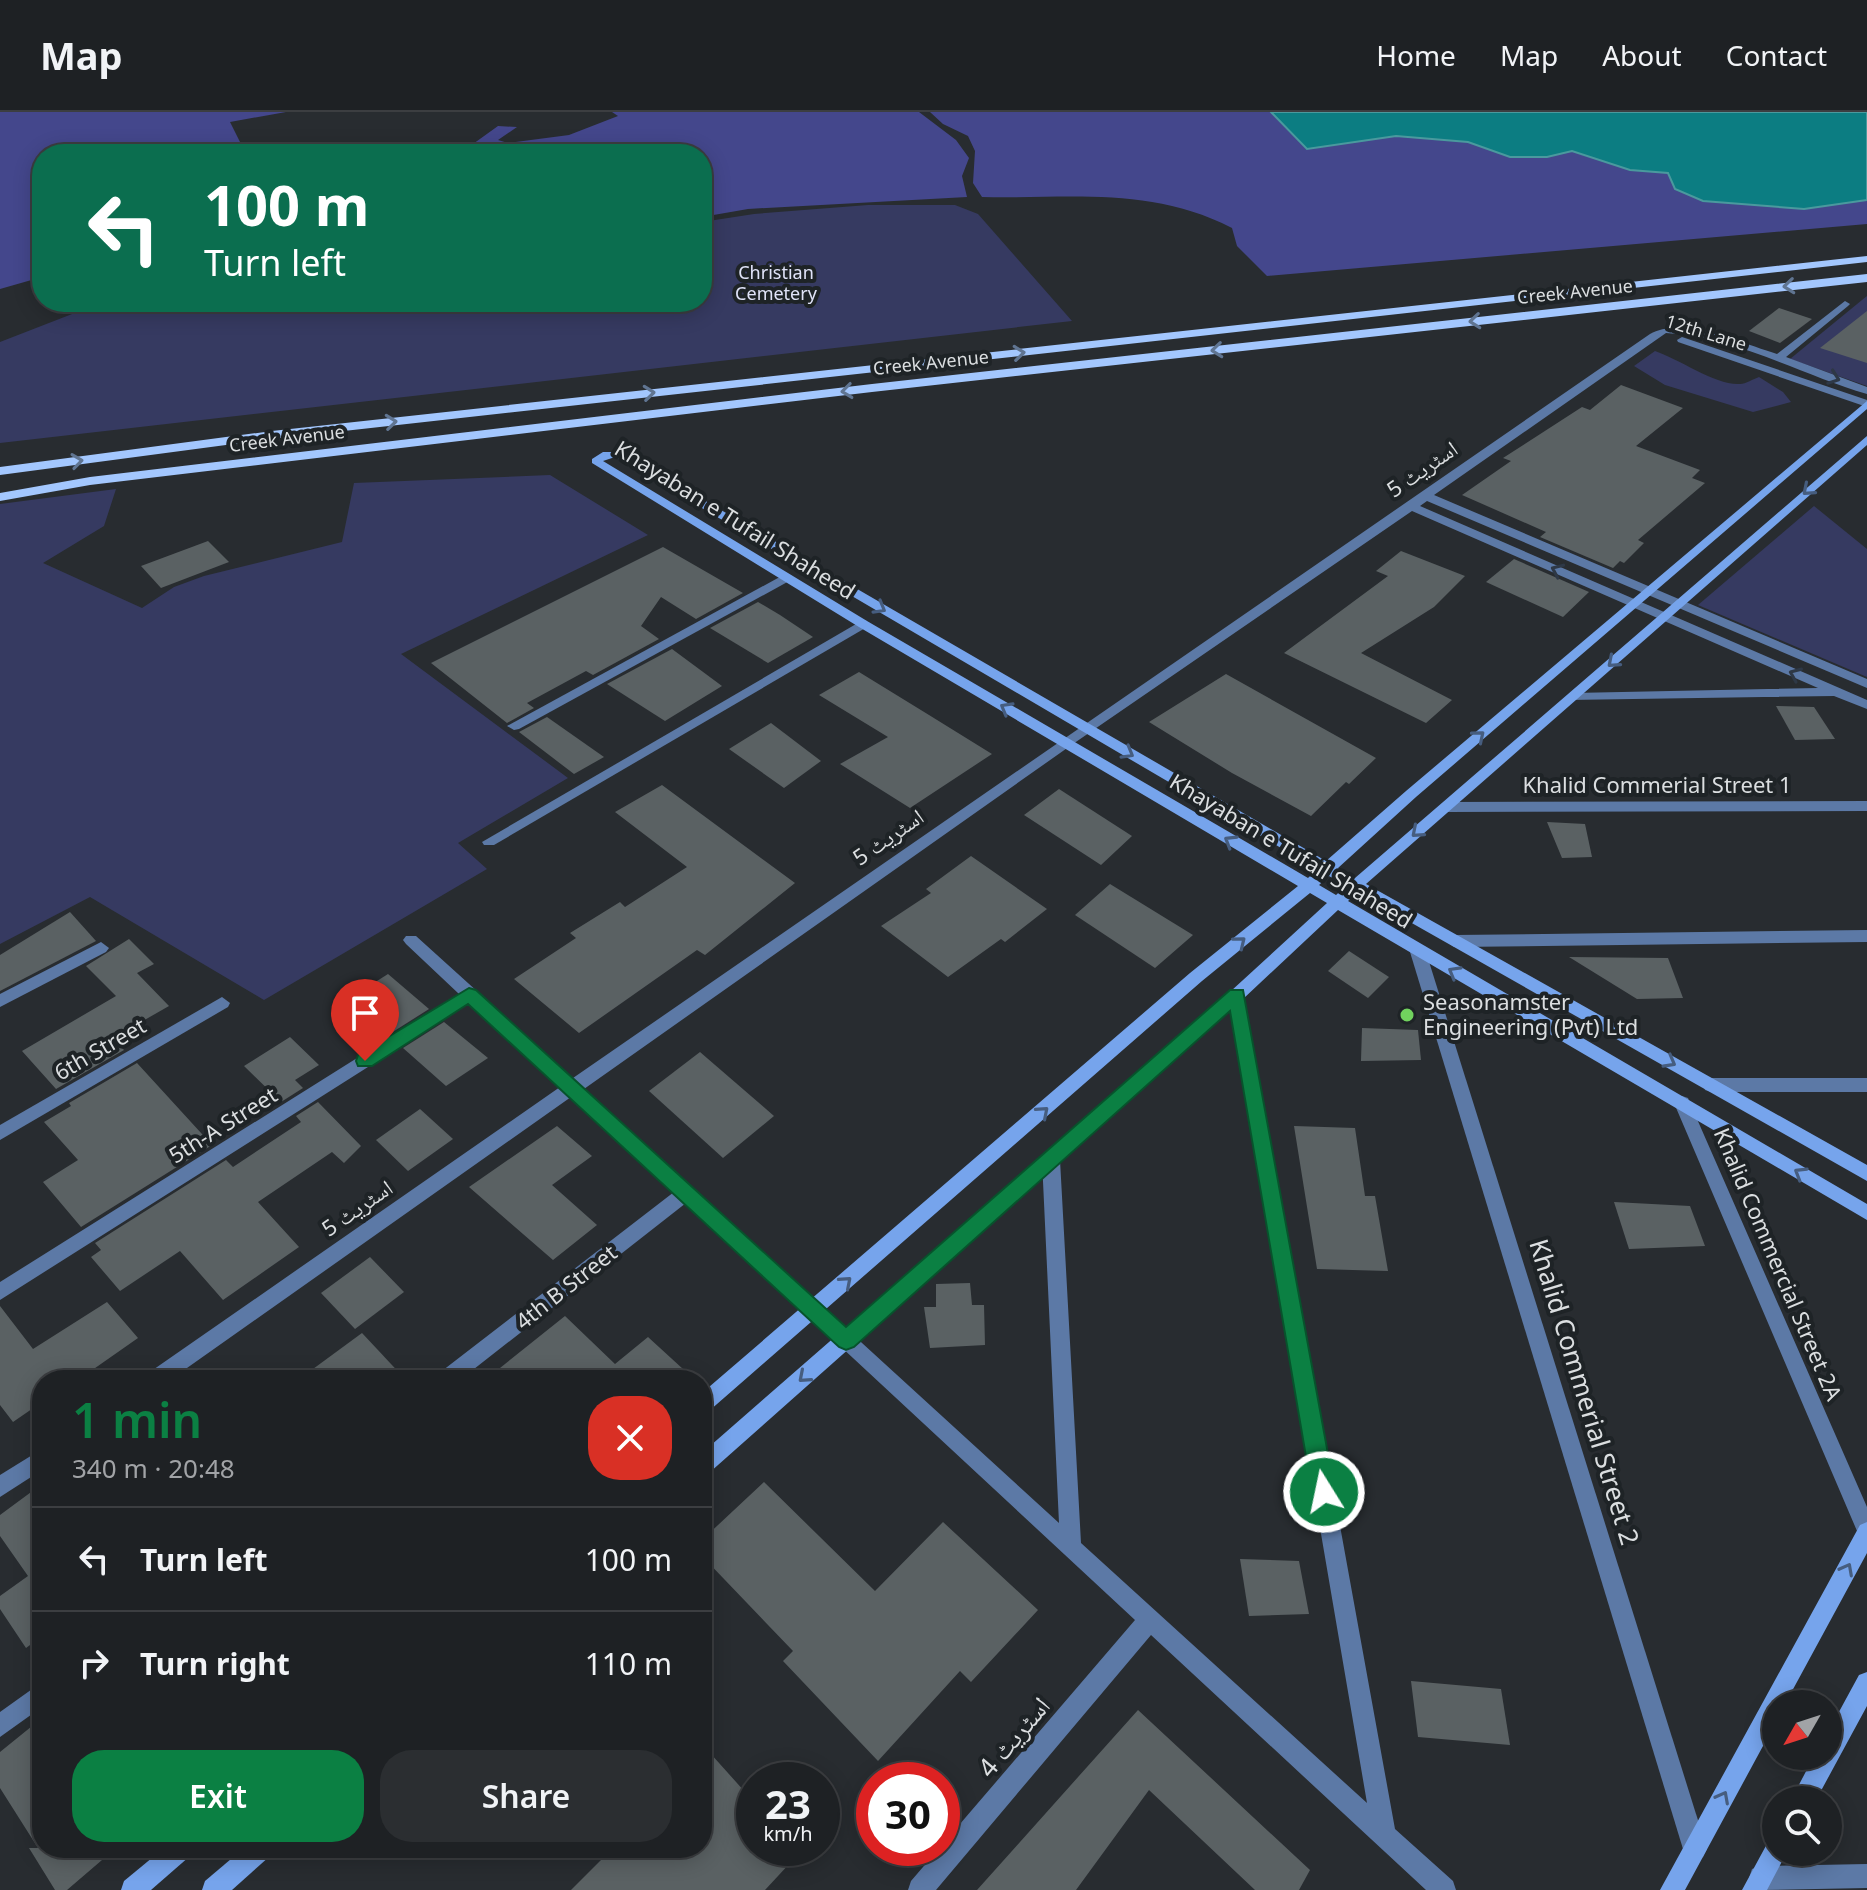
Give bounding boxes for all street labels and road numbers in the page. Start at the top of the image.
street label: Creek Avenue [1516,273,1634,309]
street label: 12th Lane [1663,308,1750,356]
street label: Creek Avenue [872,344,990,380]
street label: Creek Avenue [228,419,346,457]
street label: Khayaban e Tufail Shaheed [610,433,861,606]
street label: اسٹریٹ 5 [1380,433,1463,504]
street label: Khayaban e Tufail Shaheed [1165,766,1418,935]
street label: Khalid Commerial Street 1 [1522,769,1792,799]
street label: اسٹریٹ 5 [846,801,929,872]
street label: 6th Street [48,1010,151,1086]
street label: 5th-A Street [163,1079,282,1169]
street label: Khalid Commercial Street 2A [1708,1123,1850,1405]
street label: اسٹریٹ 5 [315,1172,398,1243]
street label: Khalid Commerial Street 2 [1521,1234,1649,1549]
street label: 4th B Street [508,1237,622,1335]
street label: اسٹریٹ 4 [969,1688,1058,1784]

